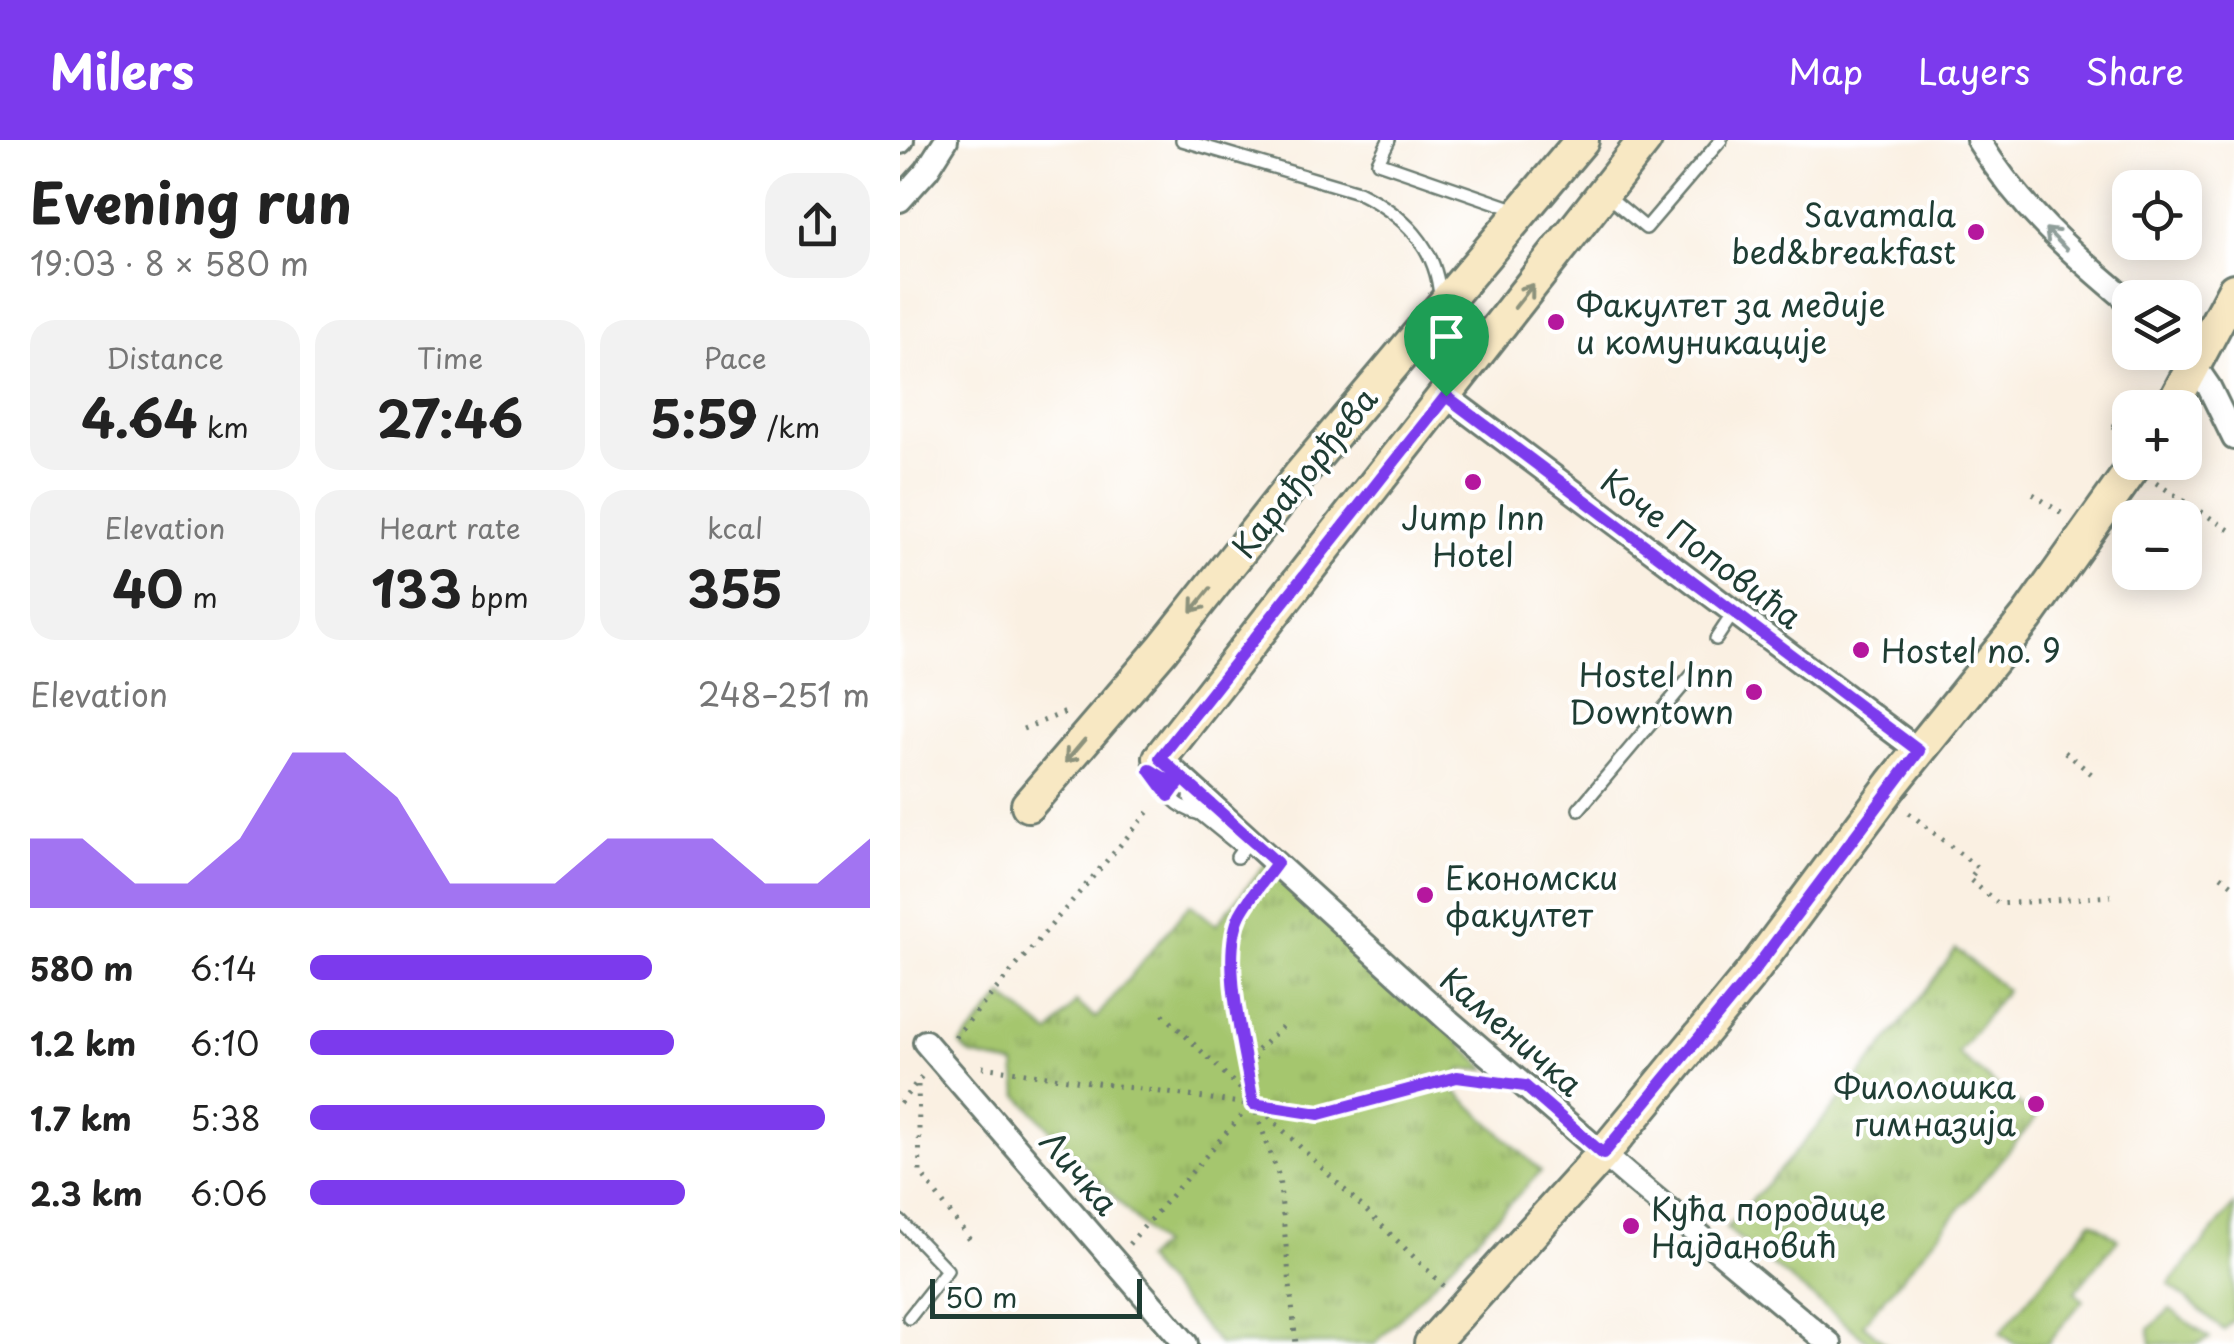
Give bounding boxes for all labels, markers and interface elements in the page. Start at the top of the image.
text: Milers [50,34,194,106]
text: Map [1788,44,1863,97]
text: Layers [1918,44,2030,97]
text: Share [2085,44,2184,97]
text: Evening run [30,160,352,243]
map controls [2112,170,2202,590]
button: locate [2112,170,2202,260]
button: share [765,173,870,278]
place label: Savamala bed&breakfast [1731,190,1956,275]
marker: Savamala bed&breakfast [1965,221,1987,243]
one-way arrow [2045,227,2069,251]
text: 19:03 · 8 × 580 m [30,239,309,287]
place label: Факултет за медије и комуникације [1576,280,1885,365]
button: layers [2112,280,2202,370]
one-way arrow [1512,284,1534,310]
pin [1404,294,1489,397]
icon: arrive [1419,309,1474,364]
marker: Факултет за медије и комуникације [1545,311,1567,333]
text: Distance [106,336,224,379]
text: Time [417,336,483,379]
text: Pace [703,336,767,379]
street label: Карађорђева [1220,376,1388,568]
text: 4.64 [81,379,198,455]
text: 27:46 [377,379,523,455]
text: 5:59 [650,379,758,455]
button: + [2112,390,2202,480]
text: km [198,405,249,448]
text: /km [758,405,820,448]
street label: Коче Поповића [1591,456,1813,640]
marker: Jump Inn Hotel [1462,471,1484,493]
place label: Jump Inn Hotel [1401,493,1545,578]
button: − [2112,500,2202,590]
text: Elevation [105,506,225,549]
text: Heart rate [379,506,521,549]
text: kcal [707,506,763,549]
text: 40 [112,549,183,625]
text: 133 [371,549,462,625]
text: 355 [687,549,783,625]
text: m [183,575,218,618]
text: bpm [462,575,529,618]
one-way arrow [1190,586,1212,612]
place label: Hostel no. 9 [1881,626,2061,674]
marker: Hostel no. 9 [1850,639,1872,661]
place label: Hostel Inn Downtown [1569,650,1734,735]
text: Elevation [30,670,168,718]
text: 248–251 m [698,670,870,718]
marker: Hostel Inn Downtown [1743,681,1765,703]
one-way arrow [1065,737,1087,763]
place label: Економски факултет [1445,853,1618,938]
marker: Економски факултет [1414,884,1436,906]
text: 580 m [30,944,133,992]
text: 6:14 [190,944,257,992]
street label: Каменичка [1430,955,1594,1107]
text: 1.2 km [30,1019,136,1067]
text: 6:10 [190,1019,259,1067]
place label: Филолошка гимназија [1833,1062,2016,1147]
marker: Филолошка гимназија [2025,1093,2047,1115]
text: 1.7 km [30,1094,132,1142]
text: 5:38 [190,1094,261,1142]
street label: Личка [1029,1119,1131,1225]
text: 2.3 km [30,1169,143,1217]
text: 6:06 [190,1169,267,1217]
place label: Кућа породице Најдановић [1651,1184,1886,1269]
marker: Кућа породице Најдановић [1620,1215,1642,1237]
scale bar [930,1274,1142,1318]
text: 50 m [945,1275,1018,1318]

